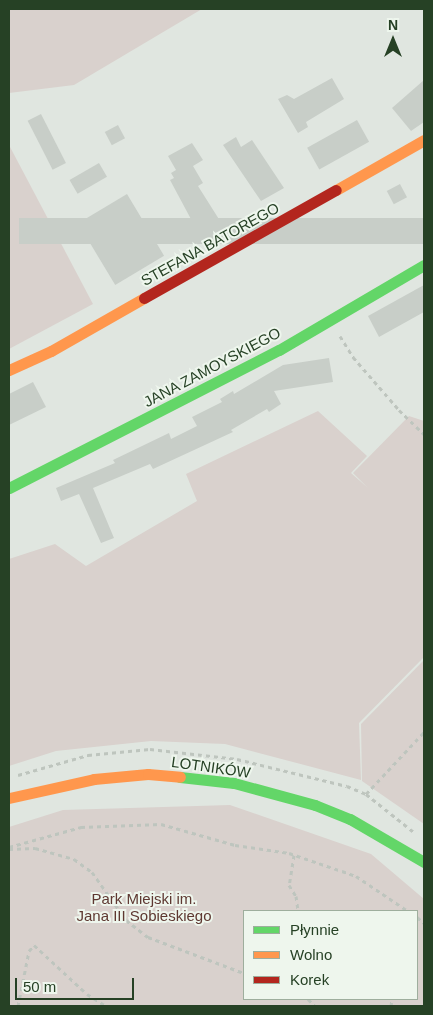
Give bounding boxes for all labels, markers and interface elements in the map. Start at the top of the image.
north arrow [368,15,418,65]
text: N [388,17,398,33]
street label: STEFANA BATOREGO [137,198,283,290]
street label: JANA ZAMOYSKIEGO [140,323,284,411]
street label: LOTNIKÓW [170,753,252,781]
park label: Park Miejski im. Jana III Sobieskiego [76,889,212,924]
legend [243,910,418,1000]
text: Płynnie [290,921,339,938]
text: Wolno [290,946,332,963]
scale bar [18,968,136,1000]
text: Korek [290,971,329,988]
text: 50 m [23,978,56,995]

